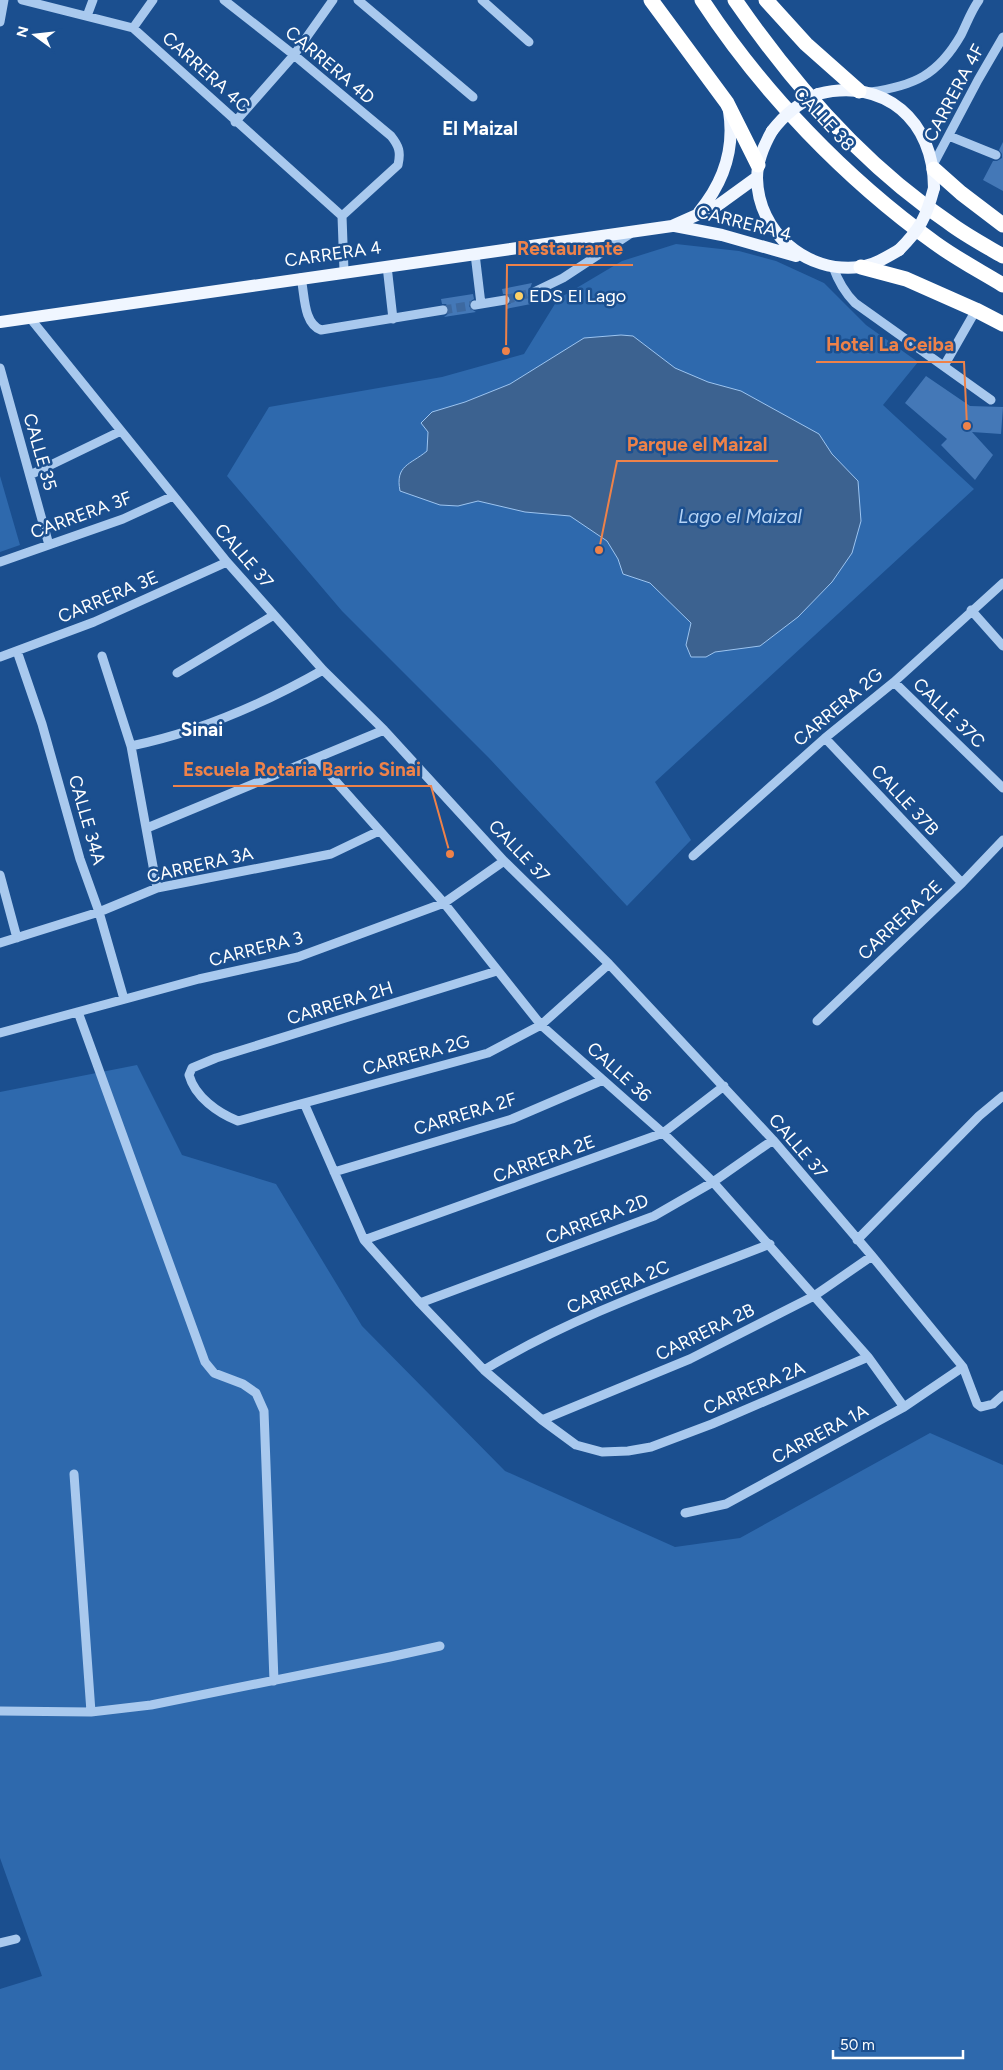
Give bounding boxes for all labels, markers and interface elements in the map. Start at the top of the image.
north arrow [10,10,60,60]
street label: CARRERA 4D [281,21,379,109]
text: N [13,24,33,39]
street label: CARRERA 4C [158,27,254,117]
street label: CARRERA 4F [919,40,989,146]
street label: CALLE 38 [789,82,859,156]
district label: El Maizal [442,117,518,140]
street label: CARRERA 4 [694,201,794,245]
callout: Restaurante [507,231,633,265]
street label: CARRERA 4 [283,236,383,272]
text: Restaurante [517,237,624,260]
place label: EDS El Lago [529,285,626,307]
marker: EDS El Lago [513,290,525,302]
callout: Hotel La Ceiba [816,328,964,362]
text: Hotel La Ceiba [826,333,954,356]
street label: CALLE 35 [19,411,61,493]
callout: Parque el Maizal [617,427,778,461]
text: Parque el Maizal [627,433,767,456]
street label: CARRERA 3F [28,486,135,543]
water label: Lago el Maizal [678,505,803,528]
street label: CALLE 37 [210,519,278,593]
street label: CARRERA 3E [55,566,161,628]
street label: CARRERA 2G [789,663,887,751]
street label: CALLE 37C [908,673,990,753]
district label: Sinai [181,718,223,741]
callout: Escuela Rotaria Barrio Sinai [173,752,431,786]
text: Escuela Rotaria Barrio Sinai [183,758,421,781]
street label: CALLE 37B [866,760,944,840]
street label: CALLE 34A [64,773,110,867]
street label: CALLE 37 [484,815,554,887]
street label: CARRERA 3A [145,842,255,888]
street label: CARRERA 2E [853,875,947,965]
street label: CARRERA 3 [207,927,305,971]
street label: CARRERA 2H [284,976,396,1030]
street label: CARRERA 2G [360,1030,472,1080]
street label: CALLE 36 [582,1037,656,1107]
street label: CARRERA 2F [411,1088,519,1140]
street label: CALLE 37 [764,1109,832,1183]
street label: CARRERA 2E [490,1130,598,1188]
street label: CARRERA 2D [542,1189,652,1249]
street label: CARRERA 2C [563,1256,673,1318]
street label: CARRERA 2B [652,1299,758,1365]
street label: CARRERA 2A [700,1357,808,1419]
street label: CARRERA 1A [768,1399,872,1469]
scale bar [833,2028,963,2060]
text: 50 m [840,2036,875,2054]

